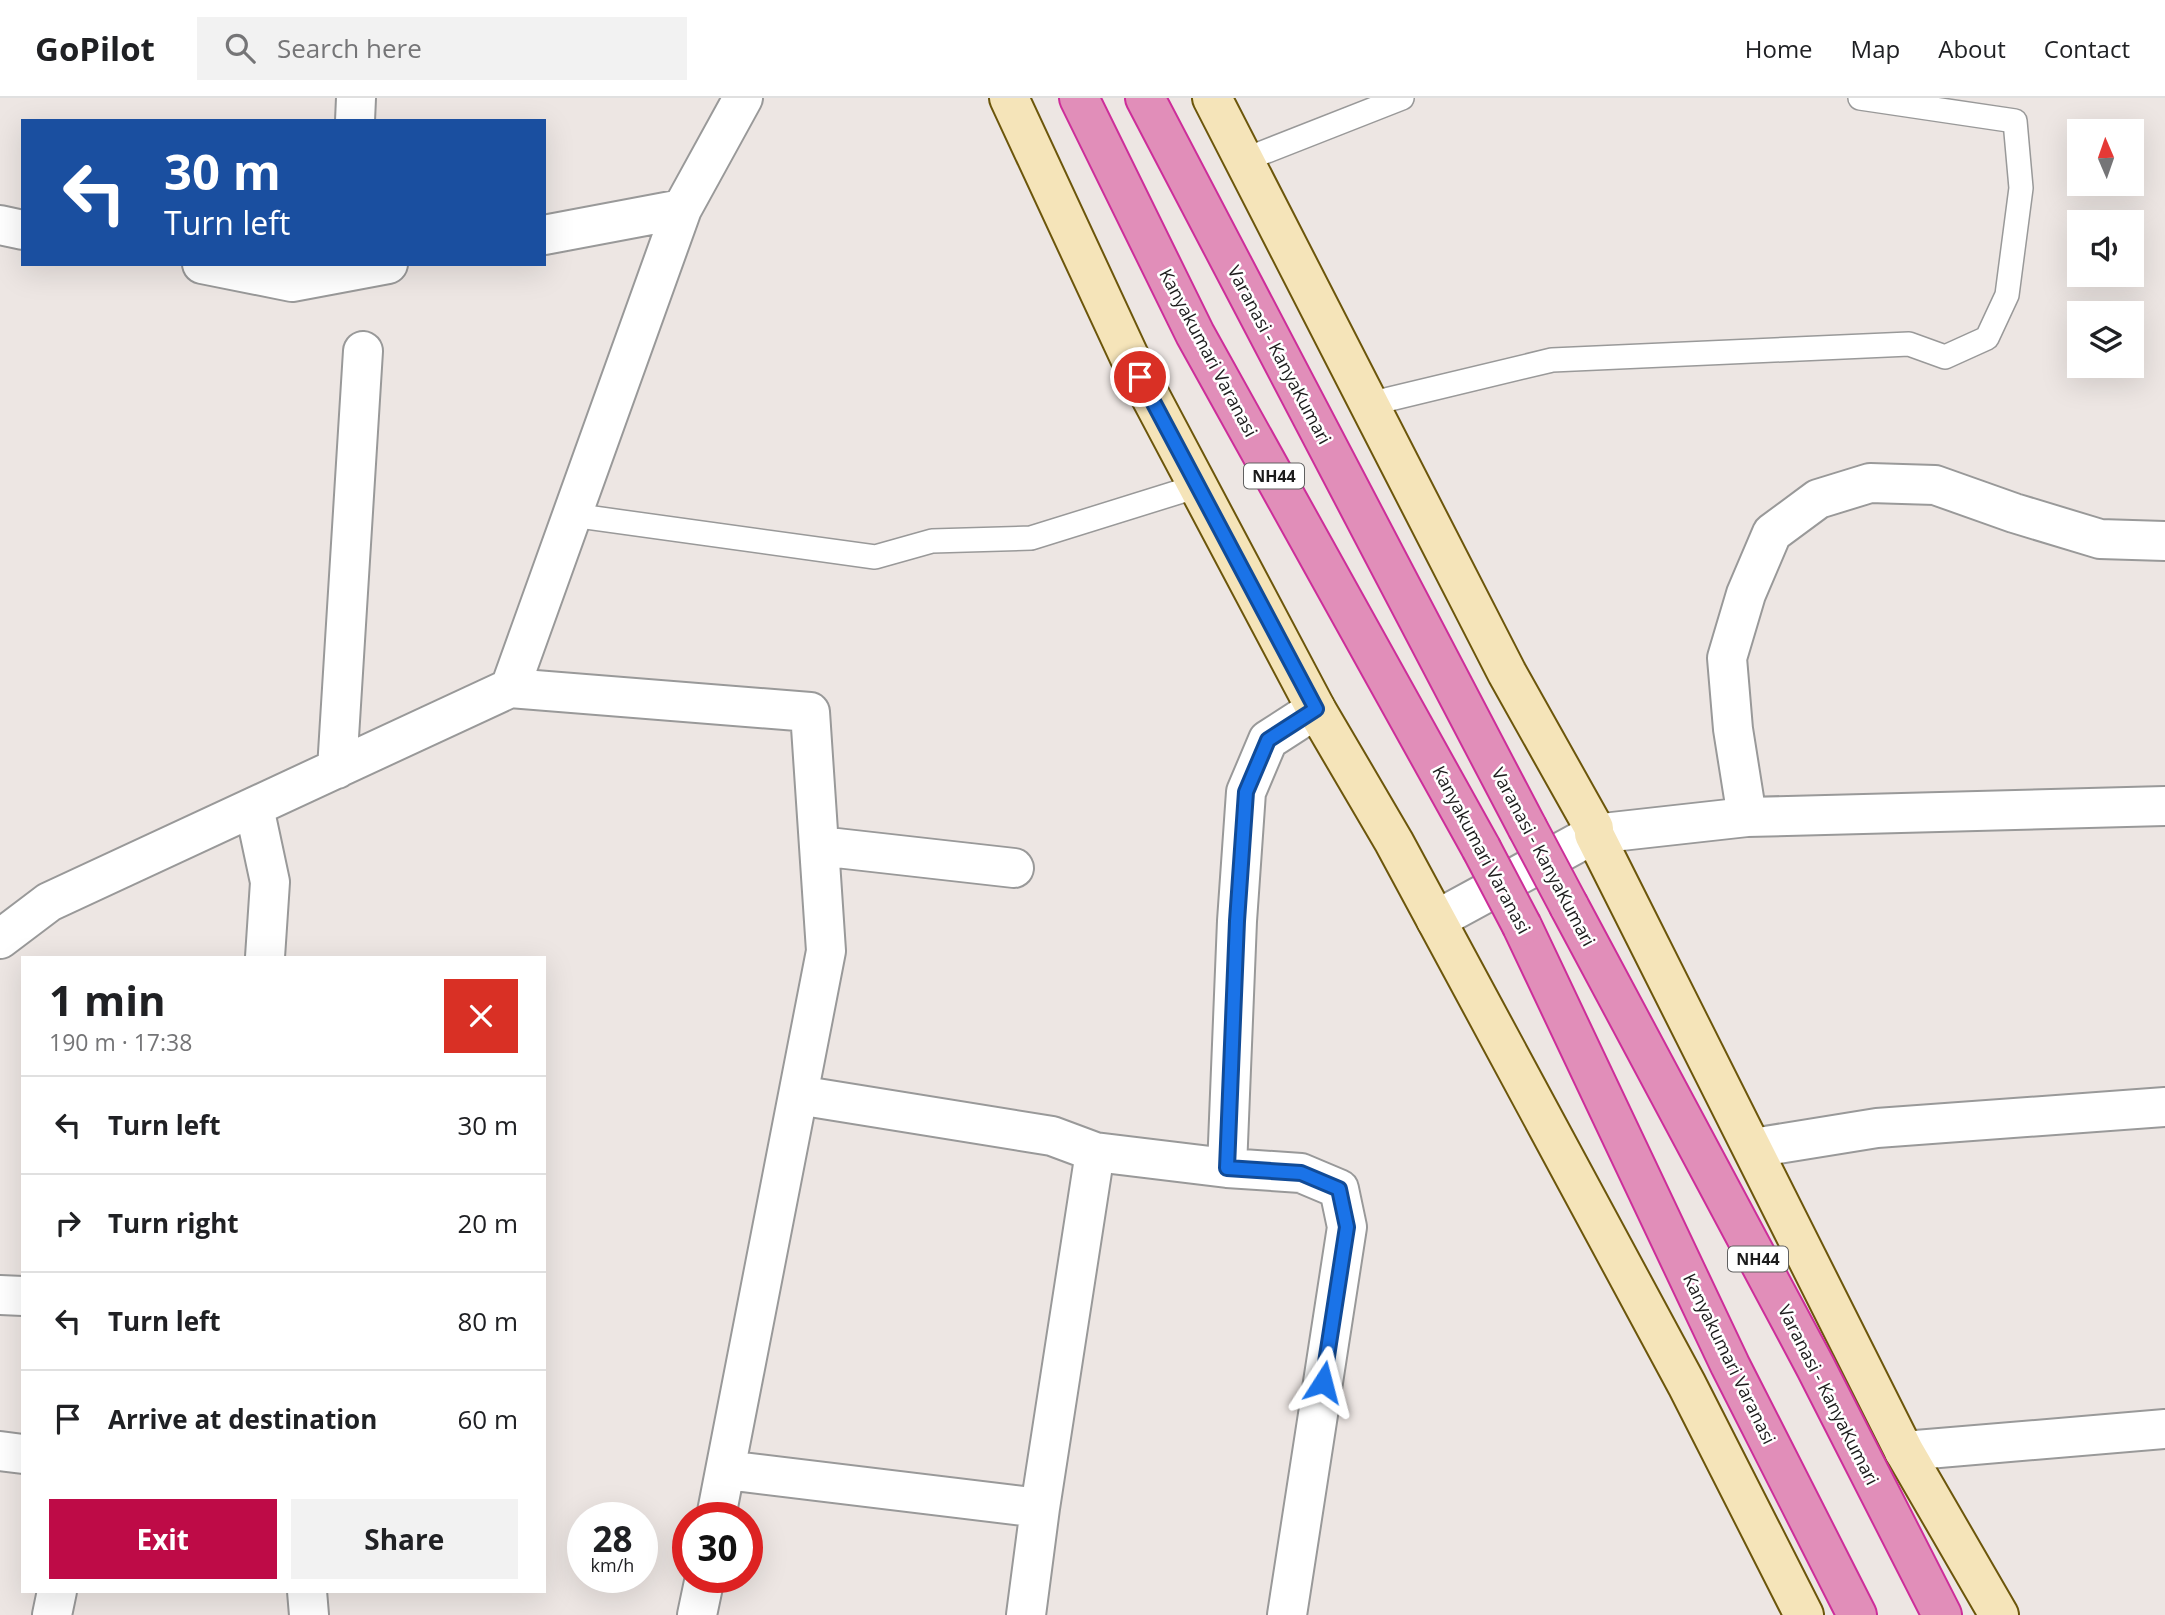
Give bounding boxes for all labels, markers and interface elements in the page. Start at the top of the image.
search box [197,17,687,80]
text: GoPilot [35,26,155,71]
icon: search [221,29,259,67]
text: Search here [277,30,422,66]
text: Home [1745,32,1813,65]
text: Map [1851,32,1900,65]
text: About [1938,32,2006,65]
text: Contact [2044,32,2130,65]
north arrow [2067,119,2144,196]
map controls [2067,119,2144,378]
text: 30 m [164,138,281,204]
icon: left [49,147,140,238]
text: Turn left [164,201,290,244]
button: sound [2067,210,2144,287]
street label: Varanasi - KanyaKumari [1223,261,1337,448]
street label: Kanyakumari Varanasi [1154,264,1263,441]
button: layers [2067,301,2144,378]
pin [1110,347,1170,407]
icon: arrive [1121,358,1159,396]
road number: NH44 [1244,464,1304,488]
street label: Kanyakumari Varanasi [1427,761,1536,938]
street label: Varanasi - KanyaKumari [1487,763,1601,950]
text: 1 min [49,971,166,1028]
button: close [444,979,518,1053]
text: 190 m · 17:38 [49,1026,192,1058]
icon: left [49,1106,87,1144]
text: Turn left [108,1107,220,1143]
text: 30 m [457,1107,518,1143]
icon: right [49,1204,87,1242]
text: Turn right [108,1205,239,1241]
text: 20 m [457,1205,518,1241]
road number: NH44 [1728,1246,1788,1272]
street label: Kanyakumari Varanasi [1678,1269,1782,1448]
street label: Varanasi - KanyaKumari [1773,1300,1885,1489]
icon: left [49,1302,87,1340]
text: Turn left [108,1303,220,1339]
text: 80 m [457,1303,518,1339]
position arrow [1286,1345,1360,1419]
icon: arrive [49,1400,87,1438]
text: Arrive at destination [108,1401,377,1437]
text: 60 m [457,1401,518,1437]
button: Exit [49,1499,277,1579]
button: Share [291,1499,518,1579]
speed limit sign: 30 [672,1502,763,1593]
text: 28 [592,1515,633,1562]
text: km/h [591,1553,634,1577]

